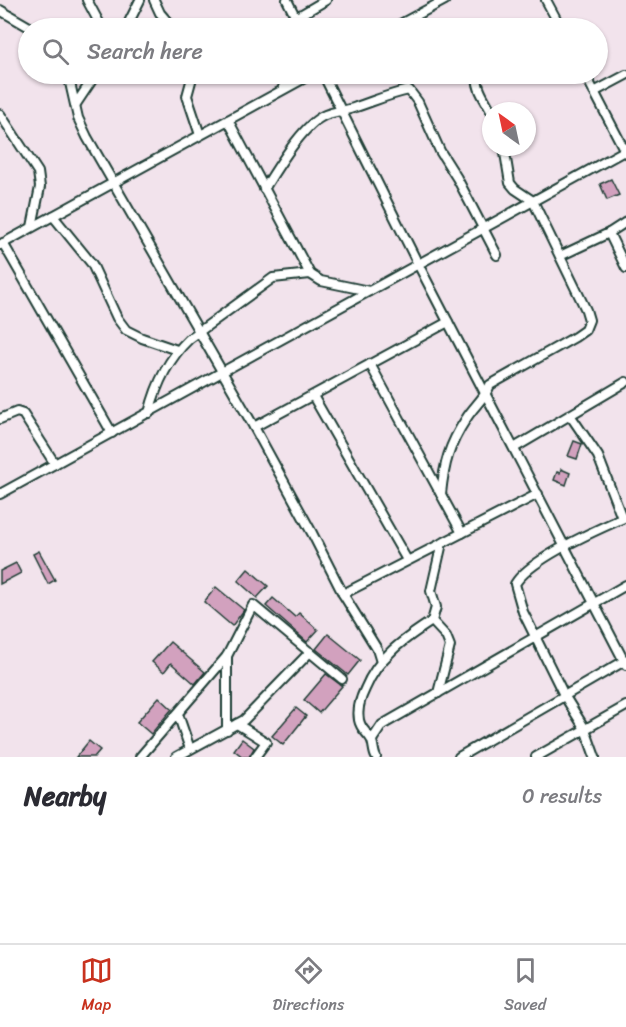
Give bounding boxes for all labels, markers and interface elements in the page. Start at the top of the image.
search box [18,18,608,84]
text: Search here [87,32,203,71]
icon: search [39,35,72,68]
north arrow [482,102,536,156]
text: Nearby [24,773,106,819]
text: 0 results [522,779,602,814]
tab: Map [80,954,113,1019]
tab: Directions [273,954,344,1019]
tab: Saved [504,954,546,1019]

